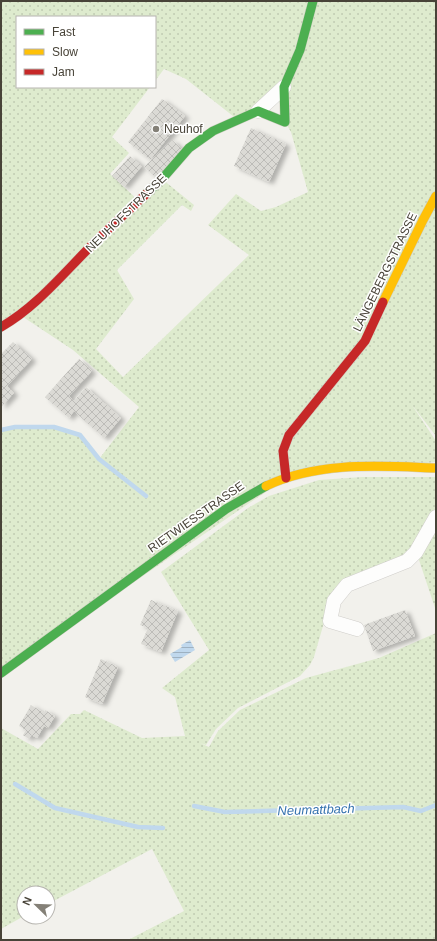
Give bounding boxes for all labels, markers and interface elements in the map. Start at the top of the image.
legend [16,16,156,88]
text: Fast [52,25,76,39]
text: Slow [52,45,78,59]
text: Jam [52,65,75,79]
place label: Neuhof [164,122,203,136]
marker: Neuhof [151,124,161,134]
street label: NEUHOFSTRASSE [83,171,169,255]
street label: LÄNGEBERGSTRASSE [350,210,420,334]
street label: RIETWIESSTRASSE [145,479,247,555]
water label: Neumattbach [277,801,355,818]
north arrow [16,885,56,925]
text: N [20,895,34,907]

